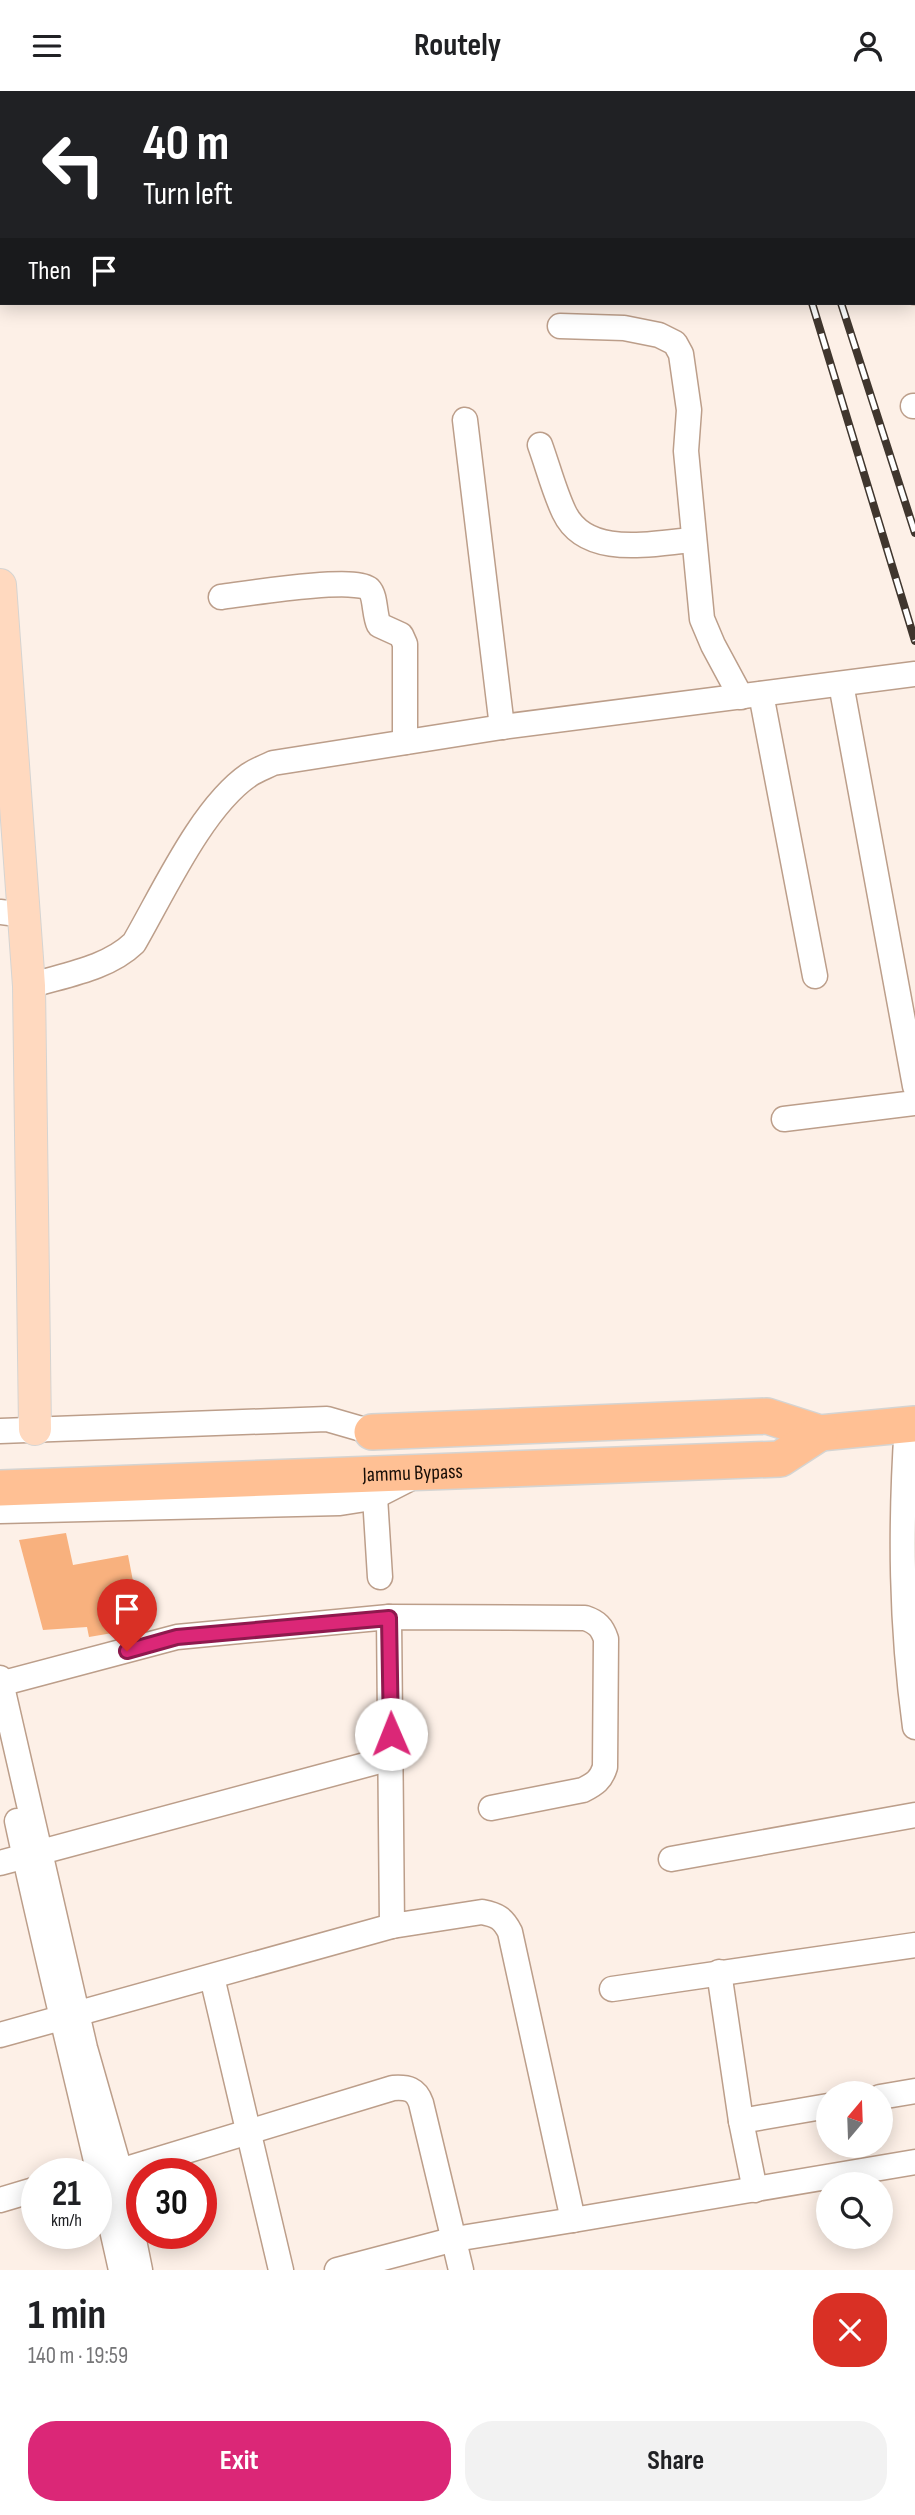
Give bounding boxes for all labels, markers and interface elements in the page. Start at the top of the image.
text: Routely [414,26,501,65]
icon: menu [28,27,66,65]
icon: person [849,27,887,65]
text: 40 m [143,115,229,174]
icon: left [28,119,119,210]
text: Turn left [143,175,233,214]
icon: arrive [85,252,123,290]
text: Then [28,256,71,287]
street label: Jammu Bypass [361,1459,463,1488]
pin [97,1579,157,1651]
icon: arrive [108,1590,146,1628]
position arrow [354,1697,428,1771]
north arrow [816,2081,892,2158]
map controls [816,2081,893,2249]
speed limit sign: 30 [126,2158,217,2249]
button: search [816,2172,893,2249]
text: 21 [52,2173,81,2216]
text: km/h [51,2210,82,2231]
text: 1 min [28,2290,106,2341]
button: close [813,2293,887,2367]
text: 140 m · 19:59 [28,2342,128,2370]
button: Exit [28,2421,451,2501]
button: Share [465,2421,887,2501]

